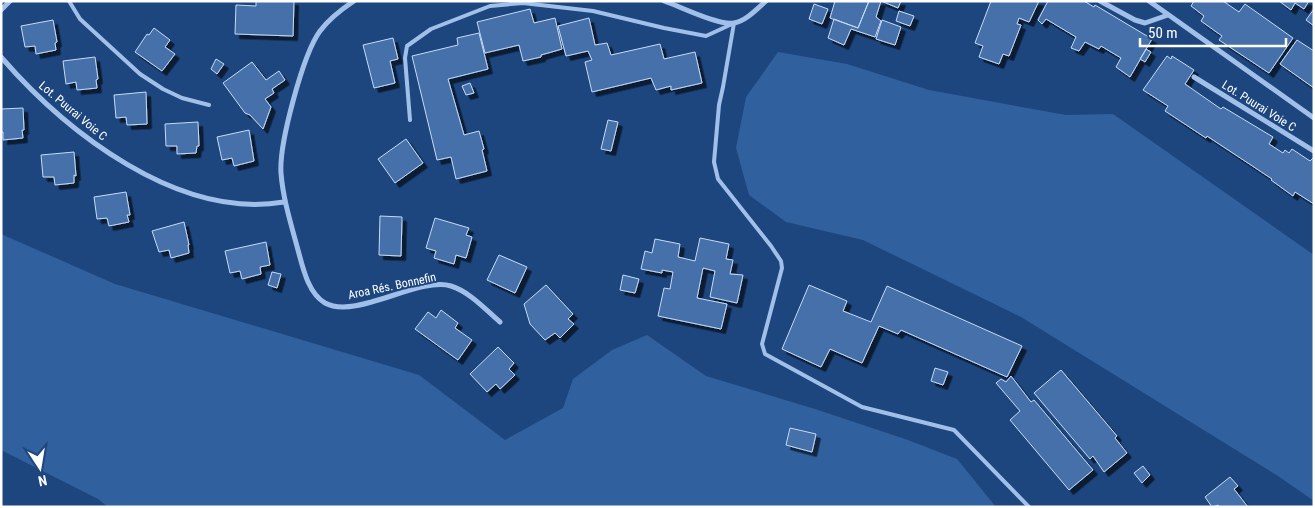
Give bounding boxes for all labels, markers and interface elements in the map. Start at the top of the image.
scale bar [1140,15,1286,47]
text: 50 m [1148,24,1178,42]
street label: Lot. Puurai Voie C [36,78,110,144]
street label: Lot. Puurai Voie C [1219,78,1299,134]
street label: Aroa Rés. Bonnefin [347,270,438,302]
north arrow [15,443,65,493]
text: N [37,472,49,489]

